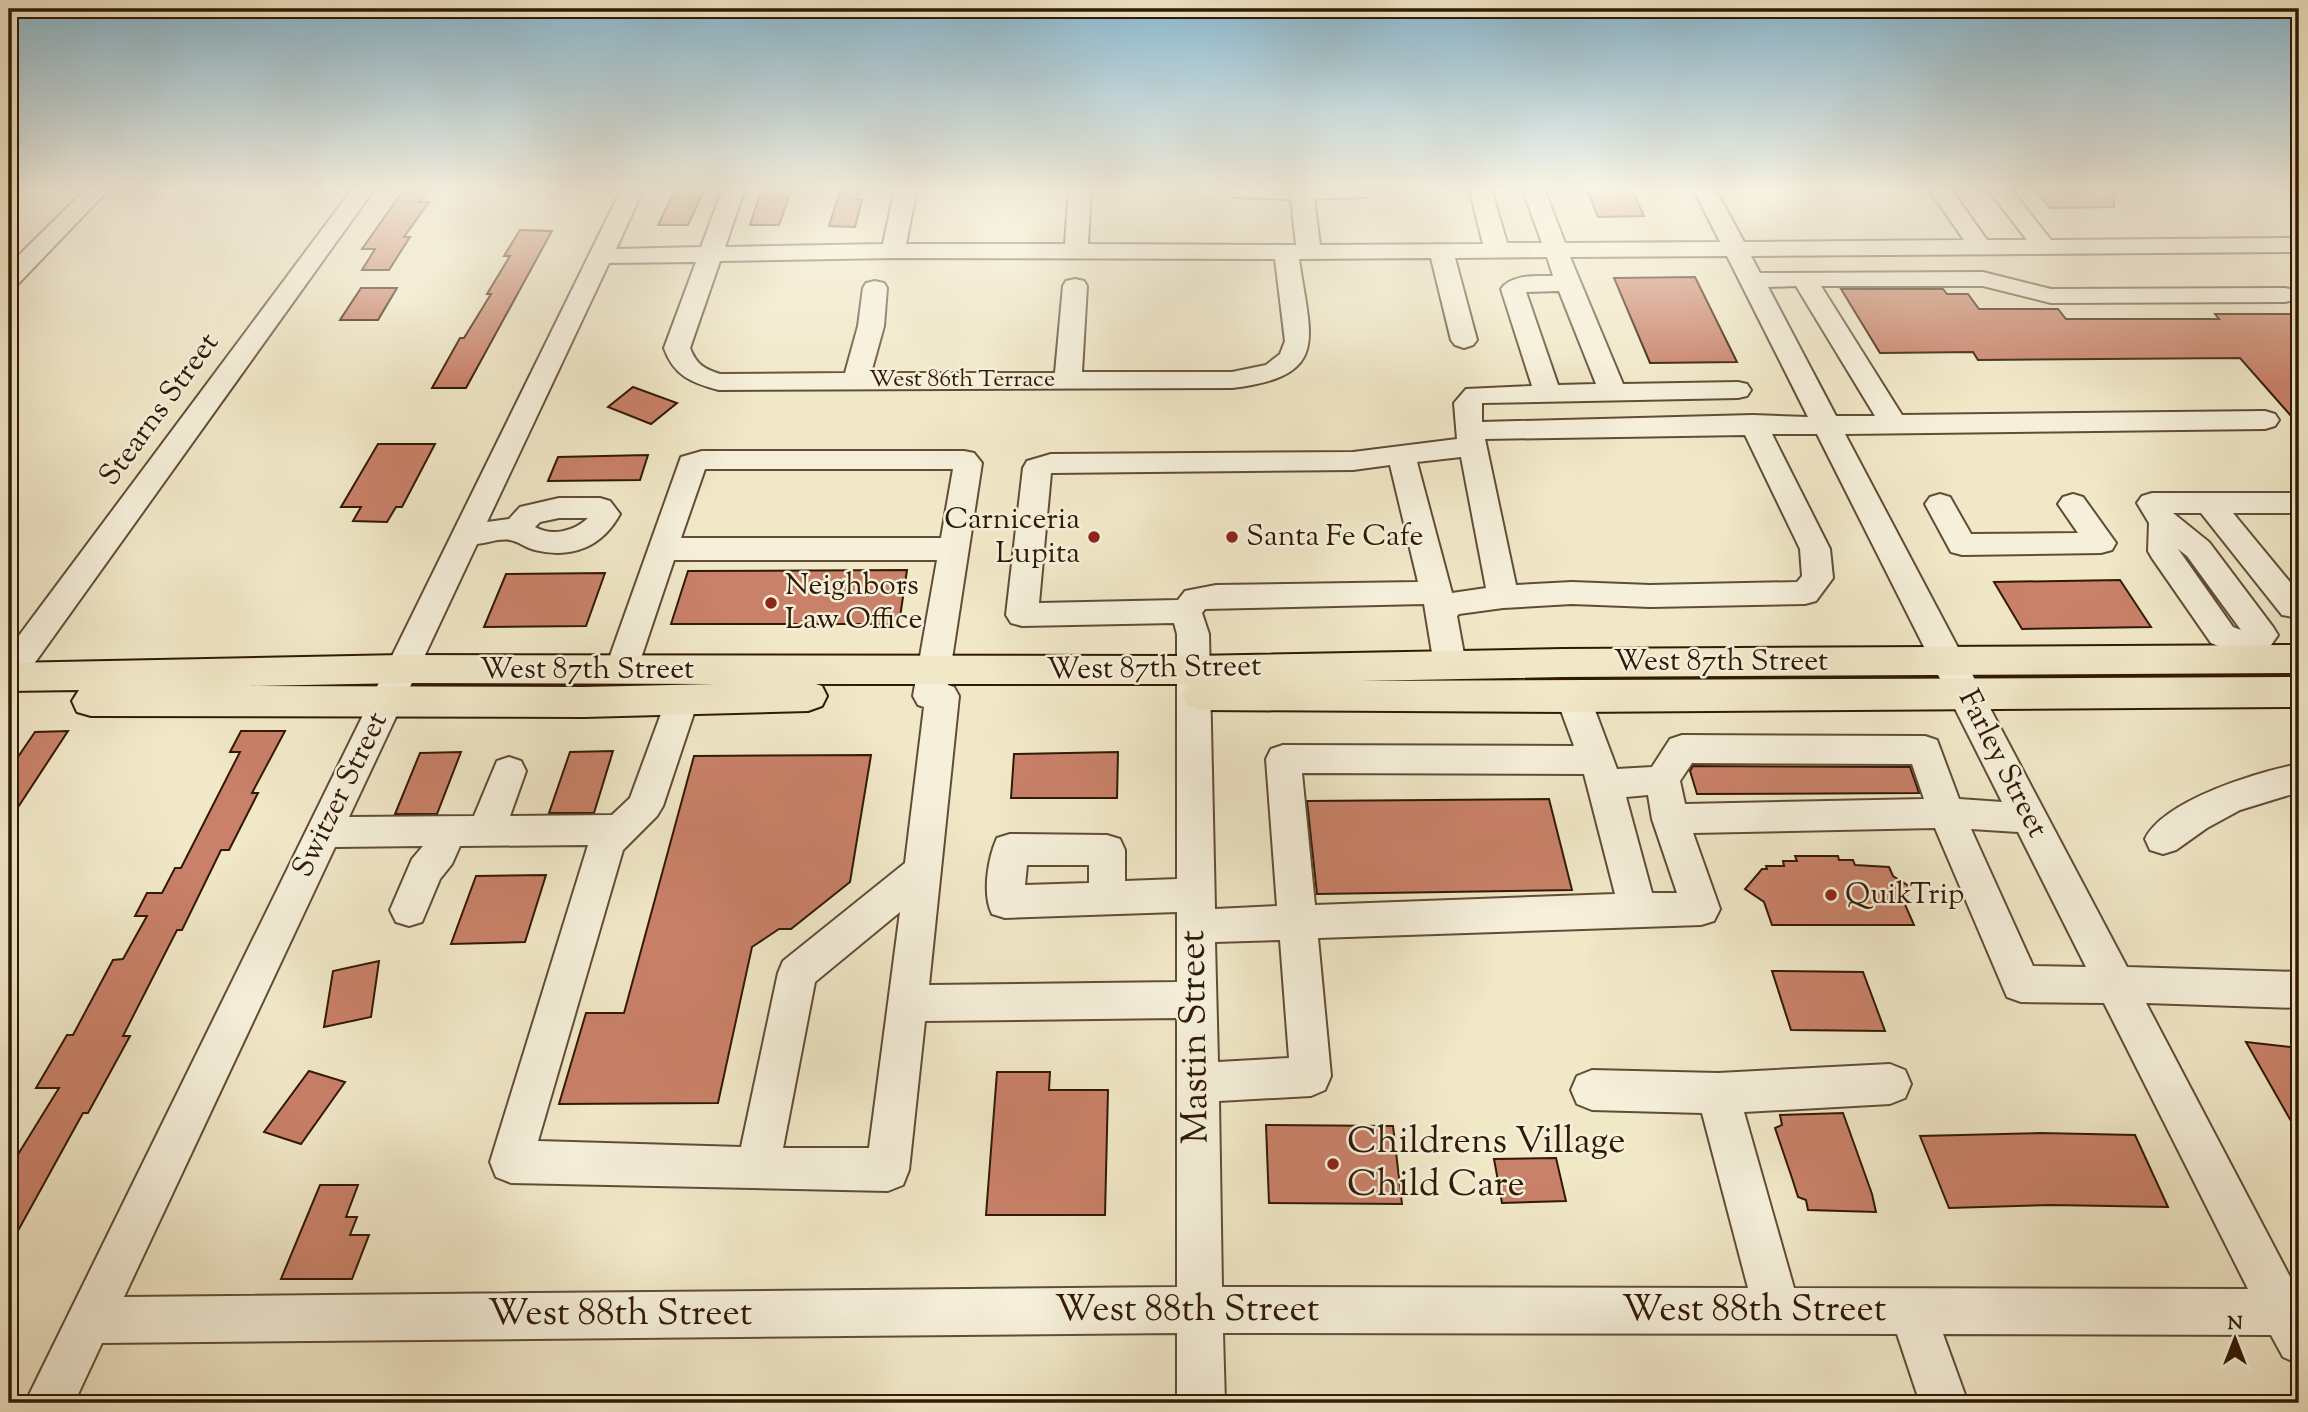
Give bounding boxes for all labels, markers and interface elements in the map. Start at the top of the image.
street label: Stearns Street [90,324,230,496]
street label: West 86th Terrace [869,363,1055,397]
place label: Carniceria Lupita [944,499,1080,576]
place label: Santa Fe Cafe [1246,516,1423,559]
marker: Carniceria Lupita [1086,529,1102,545]
marker: Santa Fe Cafe [1224,529,1240,545]
place label: Neighbors Law Office [785,565,923,642]
marker: Neighbors Law Office [763,595,779,611]
street label: West 87th Street [1614,641,1828,684]
street label: West 87th Street [1046,646,1262,692]
street label: West 87th Street [480,649,694,692]
street label: Farley Street [1946,682,2058,846]
street label: Switzer Street [282,705,400,885]
place label: QuikTrip [1845,874,1964,917]
marker: QuikTrip [1823,887,1839,903]
street label: Mastin Street [1167,929,1225,1144]
place label: Childrens Village Child Care [1347,1116,1625,1213]
marker: Childrens Village Child Care [1325,1156,1341,1172]
street label: West 88th Street [1055,1284,1320,1338]
street label: West 88th Street [1622,1284,1887,1338]
street label: West 88th Street [488,1288,753,1342]
north arrow [2200,1304,2270,1374]
text: N [2227,1311,2243,1338]

